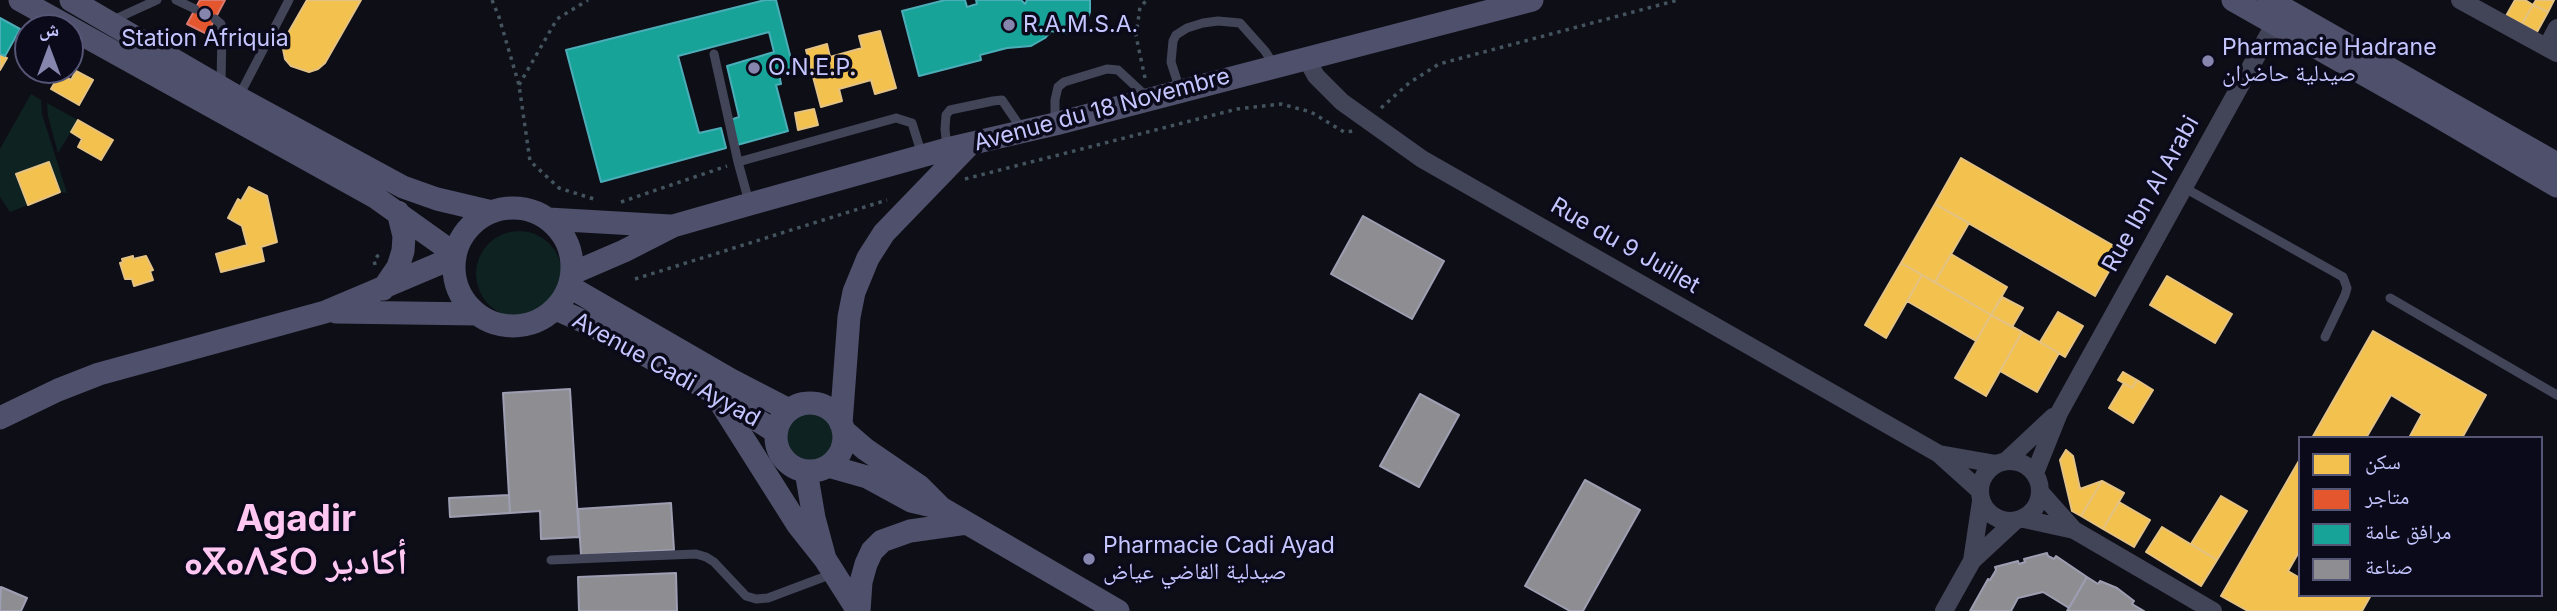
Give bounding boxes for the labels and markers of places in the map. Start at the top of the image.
marker: Station Afriquia [197,6,213,22]
place label: R.A.M.S.A. [1023,11,1138,39]
marker: R.A.M.S.A. [1001,17,1017,33]
place label: Station Afriquia [121,25,289,53]
place label: Pharmacie Hadrane صيدلية حاضران [2222,34,2437,88]
marker: Pharmacie Hadrane صيدلية حاضران [2200,53,2216,69]
place label: O.N.E.P. [768,54,856,82]
marker: O.N.E.P. [746,60,762,76]
place label: Pharmacie Cadi Ayad صيدلية القاضي عياض [1103,532,1335,586]
marker: Pharmacie Cadi Ayad صيدلية القاضي عياض [1081,551,1097,567]

